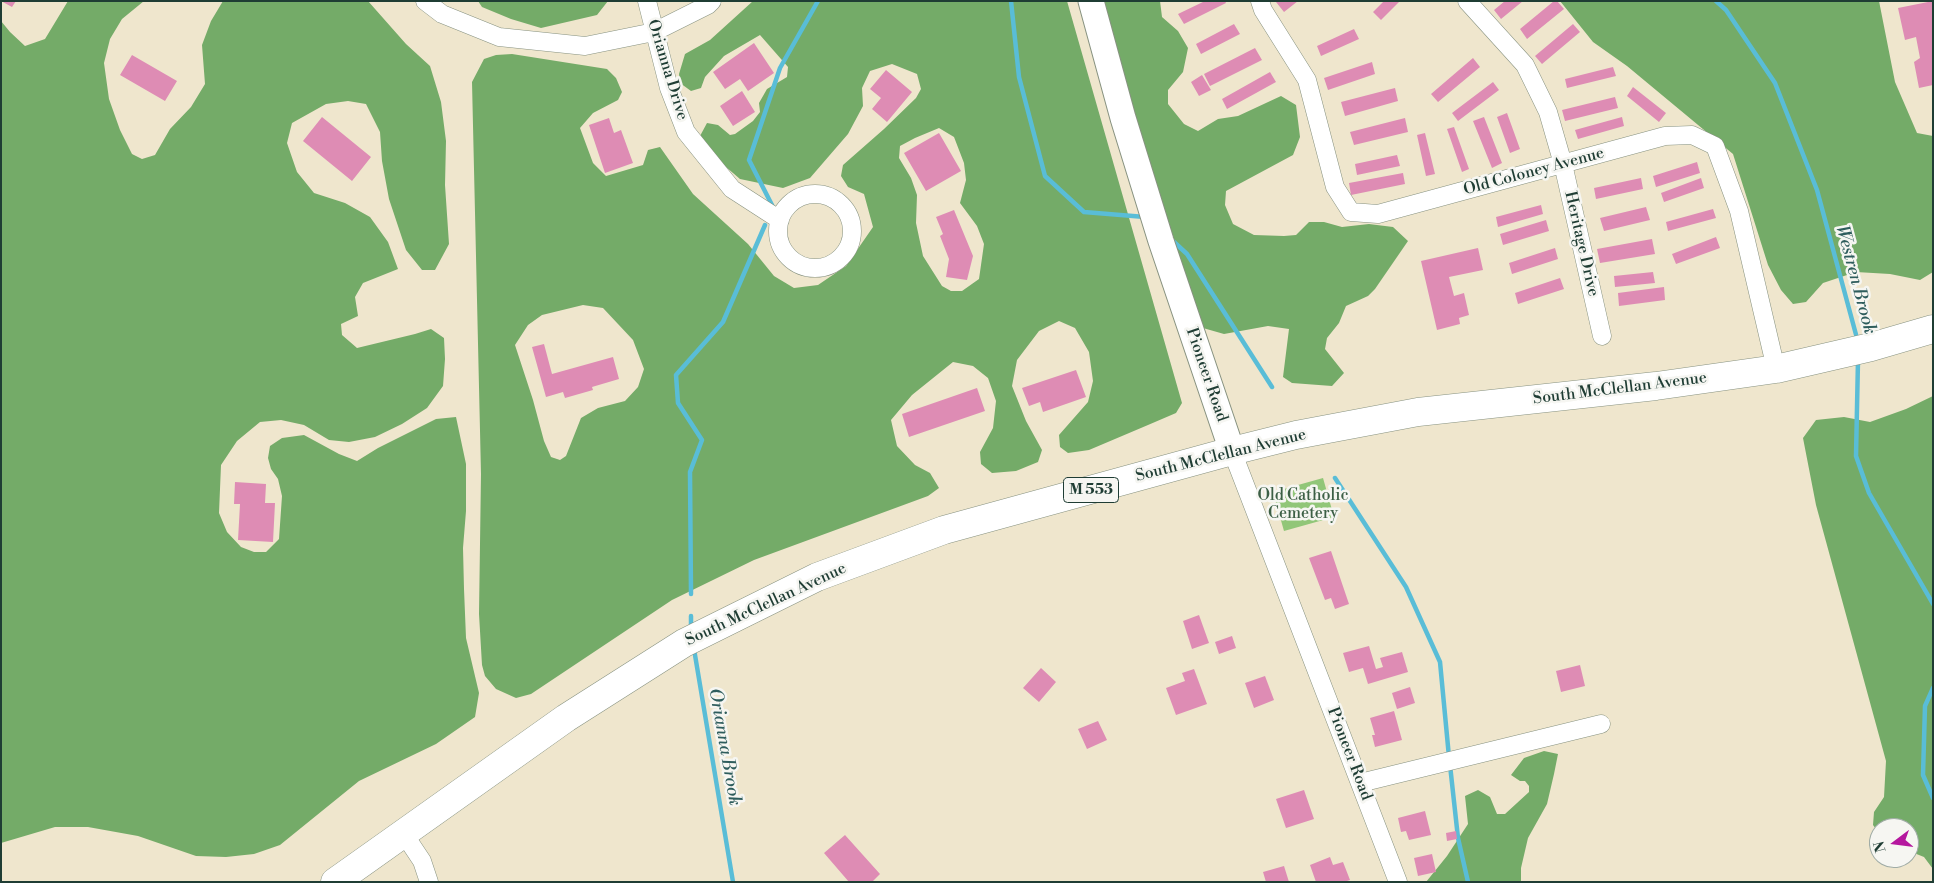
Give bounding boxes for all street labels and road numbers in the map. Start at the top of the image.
street label: Orianna Drive [643,17,691,123]
street label: Old Coloney Avenue [1462,144,1606,200]
street label: Heritage Drive [1560,189,1602,299]
street label: Pioneer Road [1181,325,1231,425]
street label: South McClellan Avenue [1532,369,1708,409]
street label: South McClellan Avenue [1134,425,1308,487]
road number: M 553 [1064,478,1118,502]
street label: South McClellan Avenue [683,559,849,651]
street label: Pioneer Road [1322,705,1376,803]

